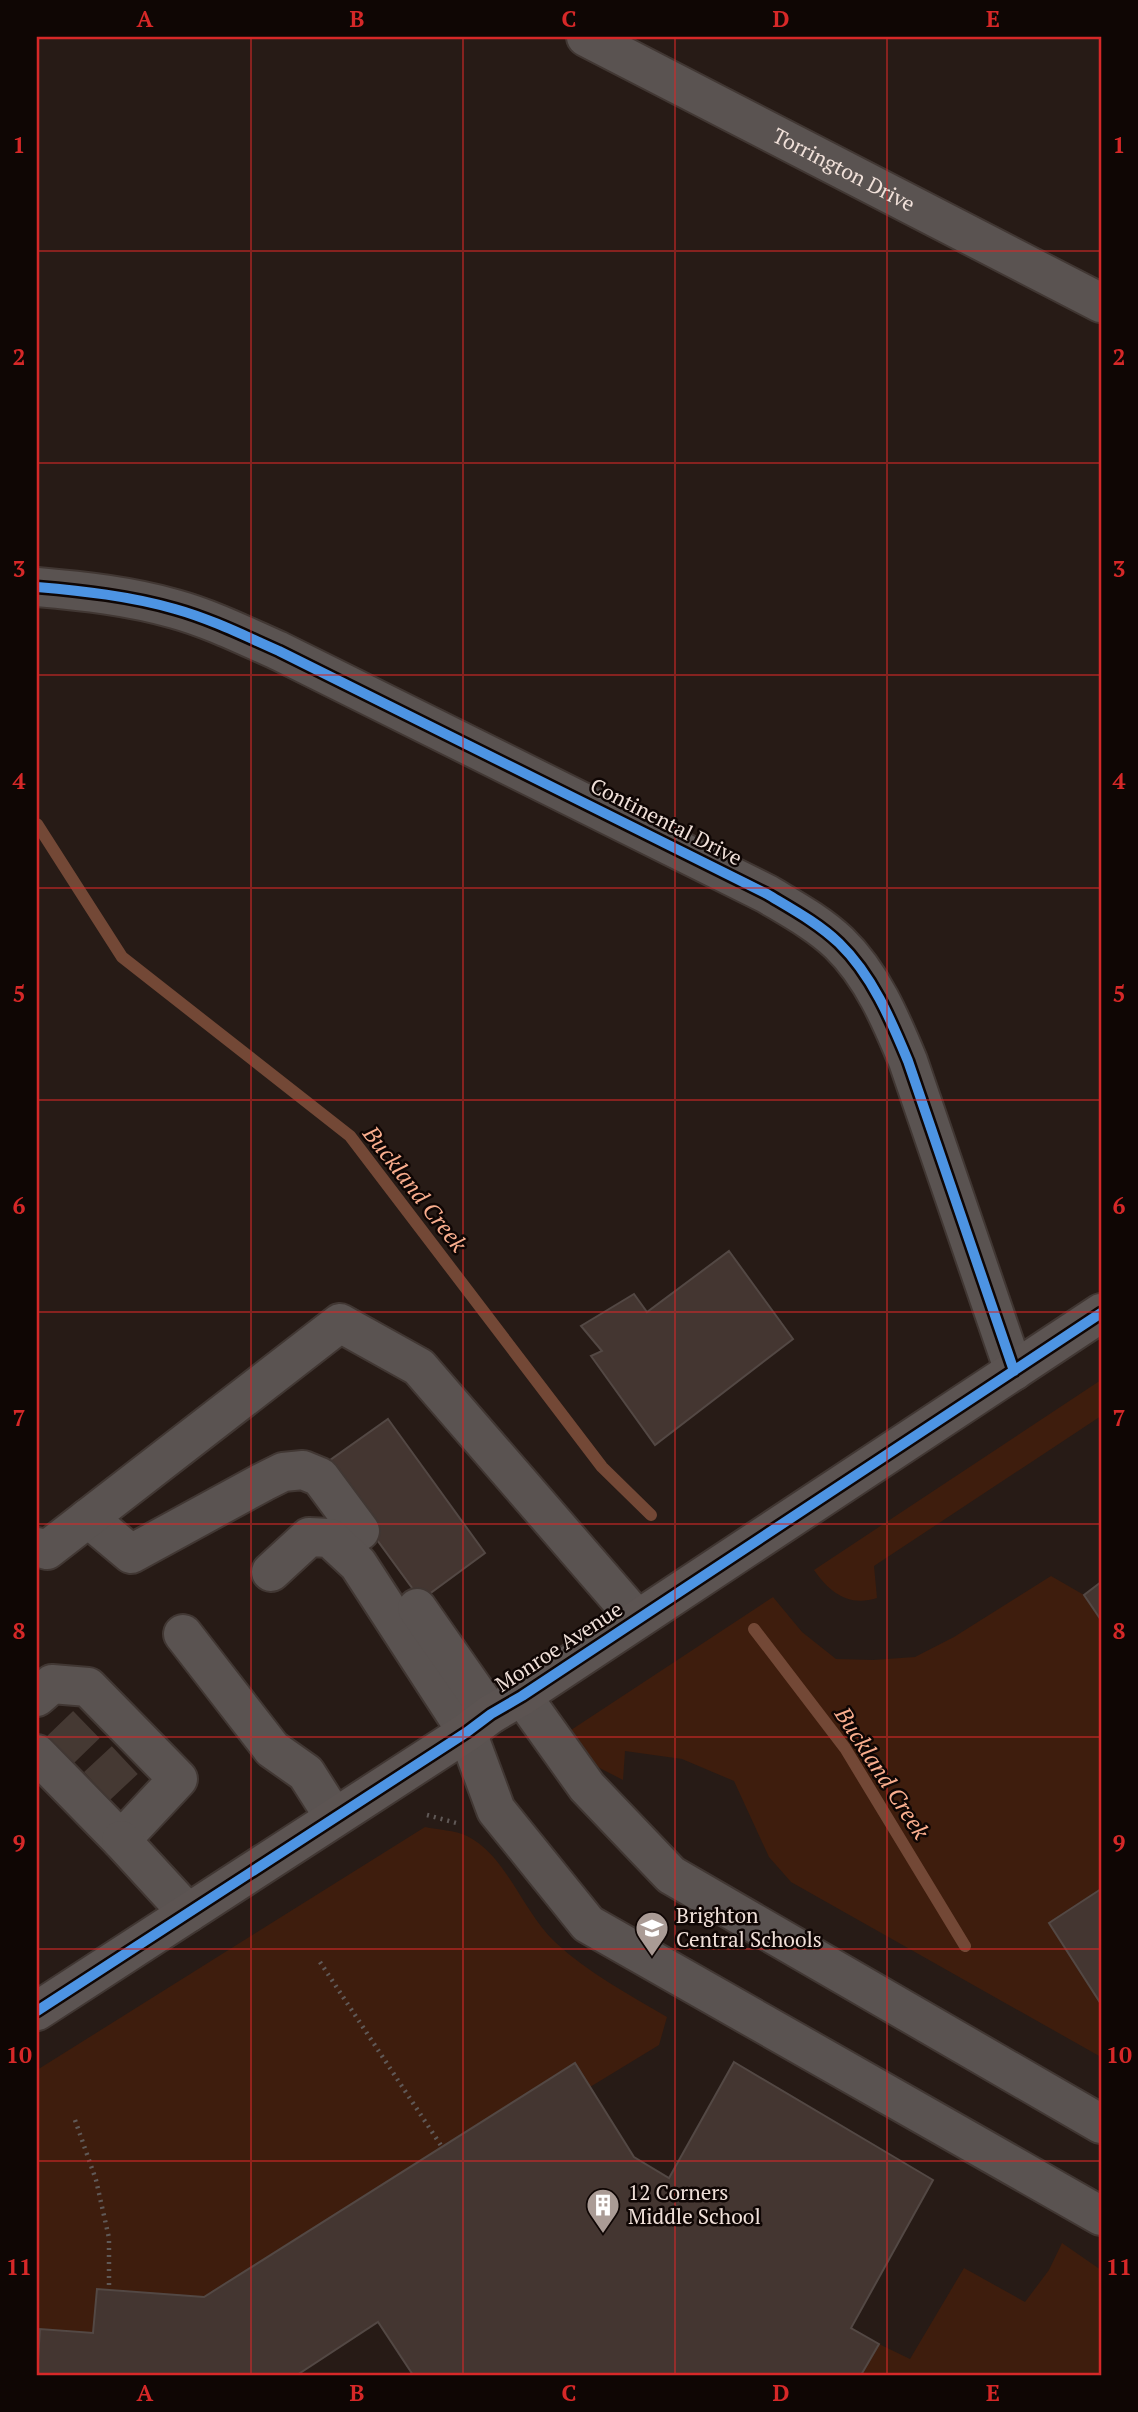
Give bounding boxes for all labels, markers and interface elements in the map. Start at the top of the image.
text: A [137,3,154,34]
text: B [350,3,365,34]
text: C [562,3,577,34]
text: D [773,3,790,34]
text: E [986,3,1000,34]
street label: Torrington Drive [768,121,920,218]
text: 1 [13,129,26,160]
text: 1 [1113,129,1126,160]
text: 2 [13,341,26,372]
text: 2 [1113,341,1126,372]
text: 3 [13,553,26,584]
text: 3 [1113,553,1126,584]
text: 4 [13,765,26,796]
text: 4 [1113,765,1126,796]
street label: Continental Drive [586,771,747,871]
text: 5 [13,978,26,1009]
text: 5 [1113,978,1126,1009]
water label: Buckland Creek [356,1118,475,1259]
text: 6 [13,1190,26,1221]
text: 6 [1113,1190,1126,1221]
text: 7 [13,1402,26,1433]
text: 7 [1113,1402,1126,1433]
street label: Monroe Avenue [490,1595,627,1698]
text: 8 [13,1615,26,1646]
text: 8 [1113,1615,1126,1646]
water label: Buckland Creek [827,1700,937,1846]
text: 9 [13,1827,26,1858]
text: 9 [1113,1827,1126,1858]
place label: Brighton Central Schools [676,1901,822,1953]
school or university icon: Brighton Central Schools [633,1909,671,1958]
text: 10 [6,2039,32,2070]
text: 10 [1106,2039,1132,2070]
place label: 12 Corners Middle School [628,2178,761,2230]
building icon: 12 Corners Middle School [584,2186,622,2235]
text: 11 [6,2251,32,2282]
text: 11 [1106,2251,1132,2282]
text: A [137,2377,154,2408]
text: B [350,2377,365,2408]
text: C [562,2377,577,2408]
text: D [773,2377,790,2408]
text: E [986,2377,1000,2408]

